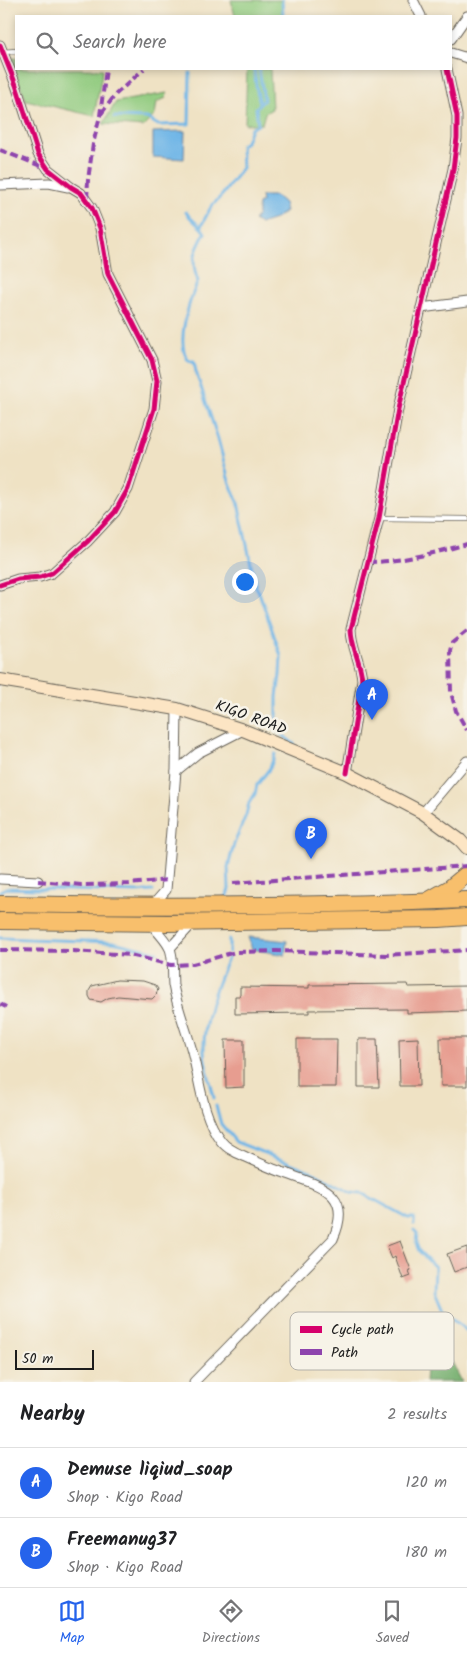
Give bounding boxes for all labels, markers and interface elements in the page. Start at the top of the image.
search box [15,15,452,70]
text: Search here [73,28,167,58]
icon: search [33,29,61,57]
your location [232,569,258,595]
pin: A [356,679,388,720]
street label: KIGO ROAD [212,694,290,742]
pin: B [295,818,327,859]
legend [290,1312,454,1370]
text: Cycle path [331,1319,394,1341]
text: Path [331,1342,358,1364]
scale bar [15,1347,94,1370]
text: 50 m [22,1348,53,1370]
text: Nearby [20,1398,85,1431]
text: 2 results [387,1402,447,1427]
text: Demuse liqiud_soap [67,1455,233,1485]
text: A [31,1470,41,1495]
text: 120 m [406,1470,447,1495]
text: Shop · Kigo Road [67,1485,182,1510]
text: Freemanug37 [67,1525,176,1555]
text: B [31,1540,41,1565]
text: 180 m [405,1540,447,1565]
text: Shop · Kigo Road [67,1555,182,1580]
tab: Map [58,1597,86,1649]
tab: Directions [202,1597,260,1649]
tab: Saved [376,1597,409,1649]

